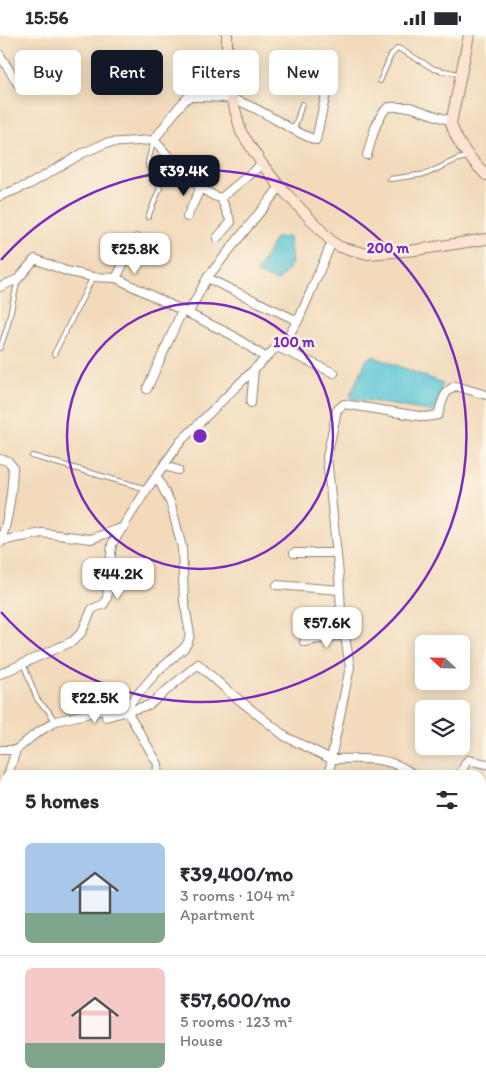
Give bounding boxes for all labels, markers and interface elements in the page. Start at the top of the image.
text: 15:56 [25,6,68,29]
chip: Buy [15,50,81,95]
chip: Rent [91,50,163,95]
chip: Filters [173,50,259,95]
chip: New [269,50,338,95]
pin: ₹39.4K [143,155,225,197]
text: ₹39.4K [160,161,208,180]
pin: ₹25.8K [94,233,176,275]
text: ₹25.8K [111,239,159,258]
text: 200 m [367,239,410,257]
text: 100 m [273,333,315,351]
centre of rings [191,427,209,445]
pin: ₹44.2K [77,557,159,600]
text: ₹44.2K [93,564,143,583]
pin: ₹57.6K [286,607,368,649]
text: ₹57.6K [304,613,350,632]
north arrow [415,635,470,690]
map controls [415,635,470,755]
pin: ₹22.5K [54,681,136,724]
text: ₹22.5K [71,688,119,707]
button: layers [415,700,470,755]
icon: filters [433,786,461,814]
text: 5 homes [25,788,99,813]
text: ₹39,400/mo [180,861,293,886]
icon: home [65,863,125,923]
text: 3 rooms · 104 m² [180,886,295,905]
text: Apartment [180,905,255,924]
text: ₹57,600/mo [180,987,291,1012]
icon: home [65,988,125,1048]
text: 5 rooms · 123 m² [180,1012,292,1031]
text: House [180,1031,223,1050]

